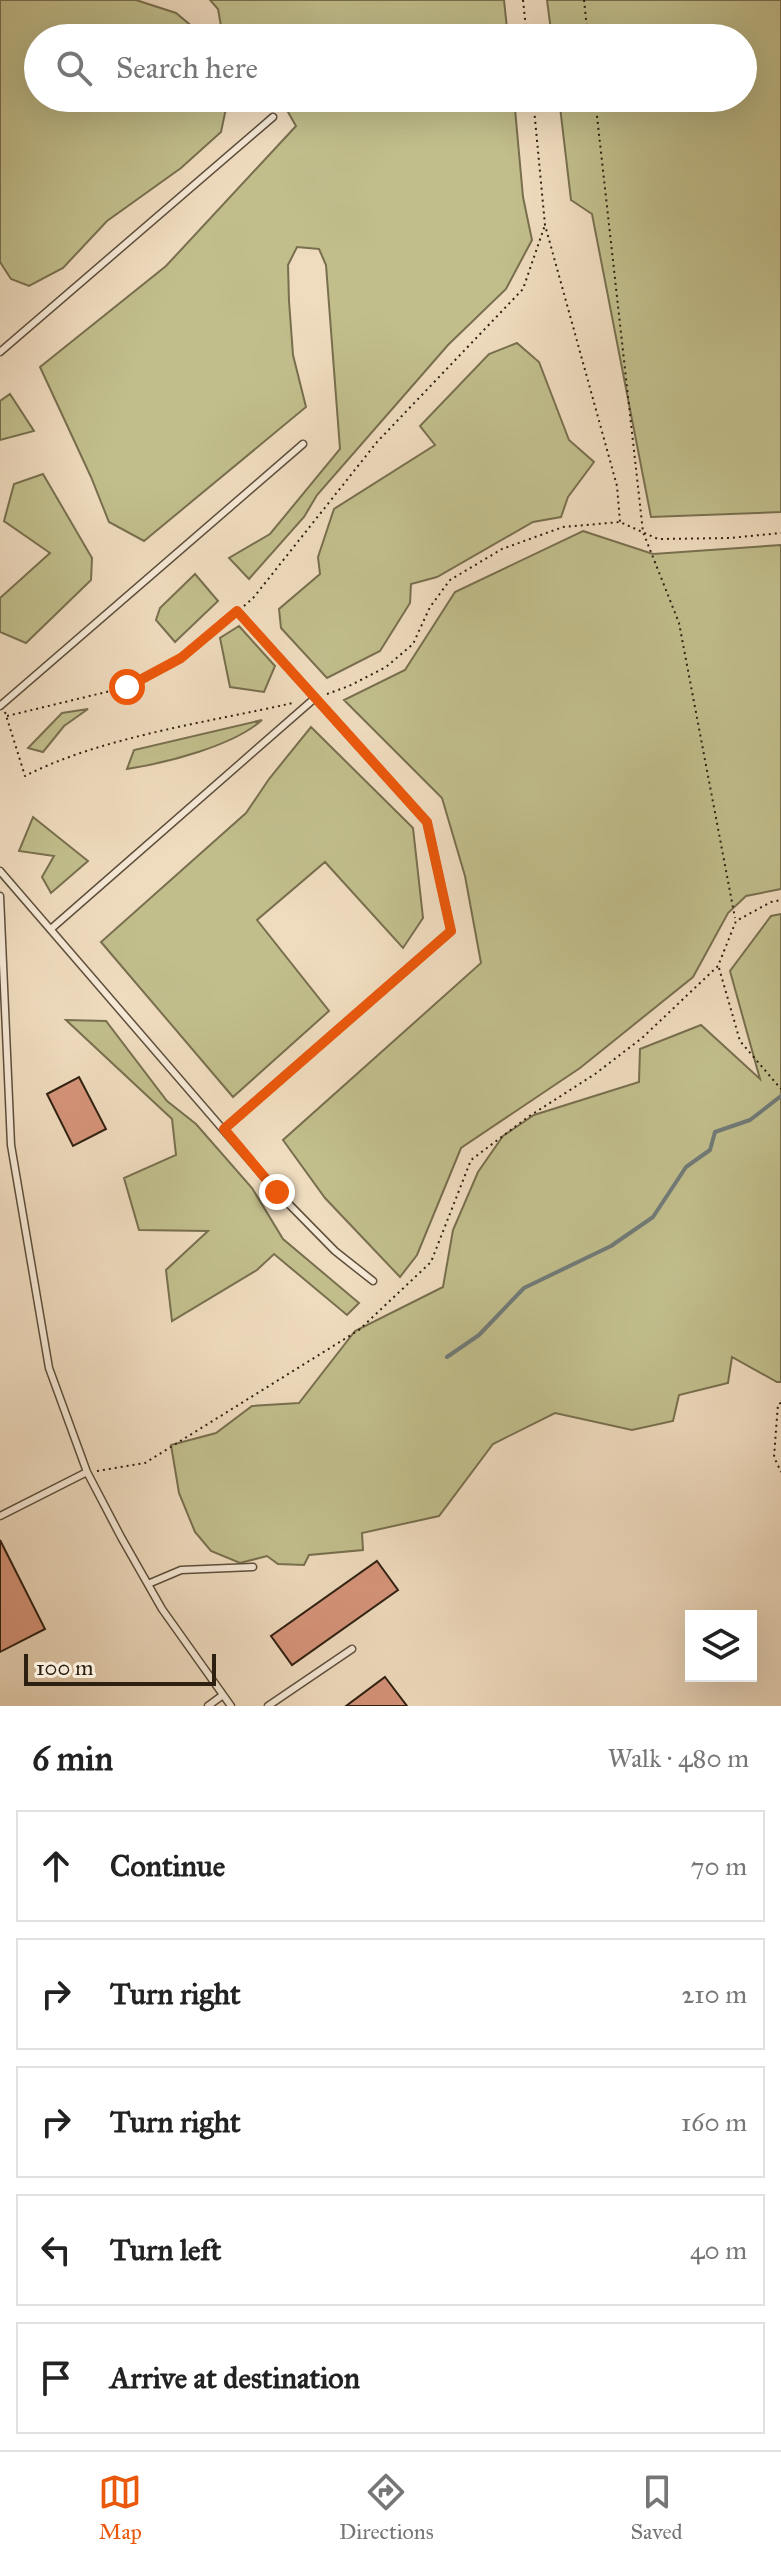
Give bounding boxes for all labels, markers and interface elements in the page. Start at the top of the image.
search box [24,24,757,112]
icon: search [52,46,96,90]
text: Search here [116,50,258,86]
route start [109,669,145,705]
route end [259,1174,295,1210]
map controls [685,1610,757,1682]
button: layers [685,1610,757,1682]
scale bar [24,1650,216,1686]
text: 100 m [36,1654,93,1681]
text: 6 min [32,1738,113,1779]
text: Walk · 480 m [608,1742,749,1774]
icon: ahead [34,1844,78,1888]
text: Continue [110,1848,225,1884]
text: 70 m [691,1850,747,1882]
icon: right [34,1972,78,2016]
text: Turn right [110,1976,241,2012]
text: 210 m [681,1978,747,2010]
icon: right [34,2100,78,2144]
text: Turn right [110,2104,241,2140]
text: 160 m [681,2106,747,2138]
icon: left [34,2228,78,2272]
text: Turn left [110,2232,221,2268]
text: 40 m [690,2234,747,2266]
icon: arrive [34,2356,78,2400]
text: Arrive at destination [110,2360,360,2396]
tab: Map [98,2470,142,2545]
tab: Directions [339,2470,434,2545]
tab: Saved [630,2470,683,2545]

